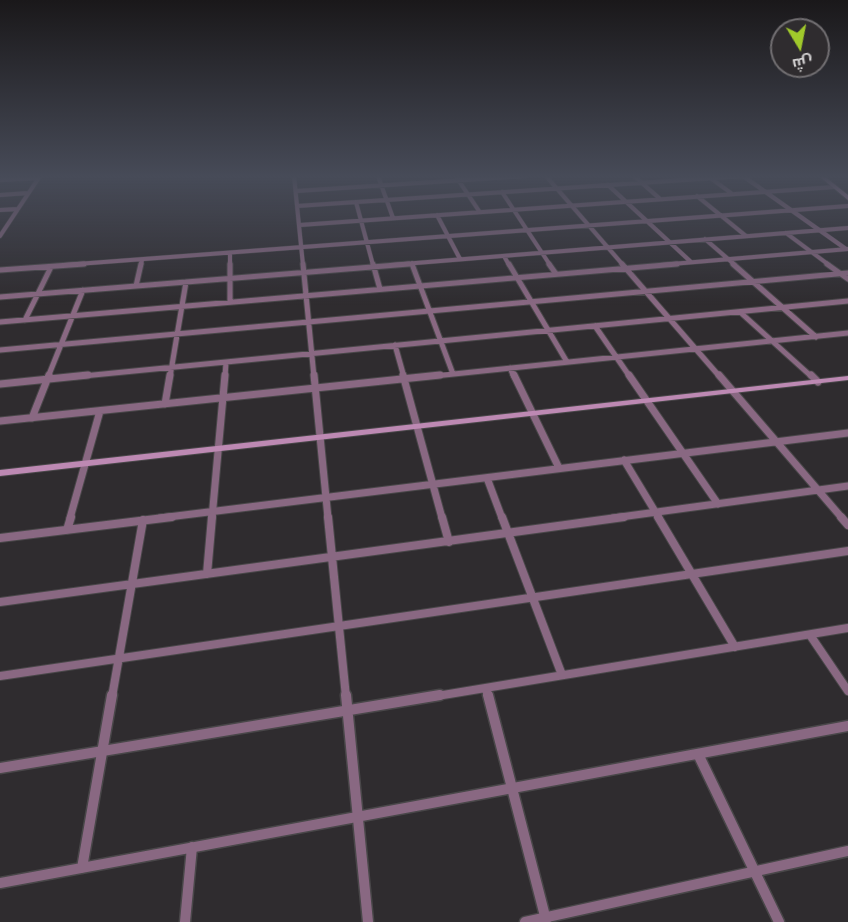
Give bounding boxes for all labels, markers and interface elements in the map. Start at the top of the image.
north arrow [770,18,830,78]
text: ش [791,53,815,75]

